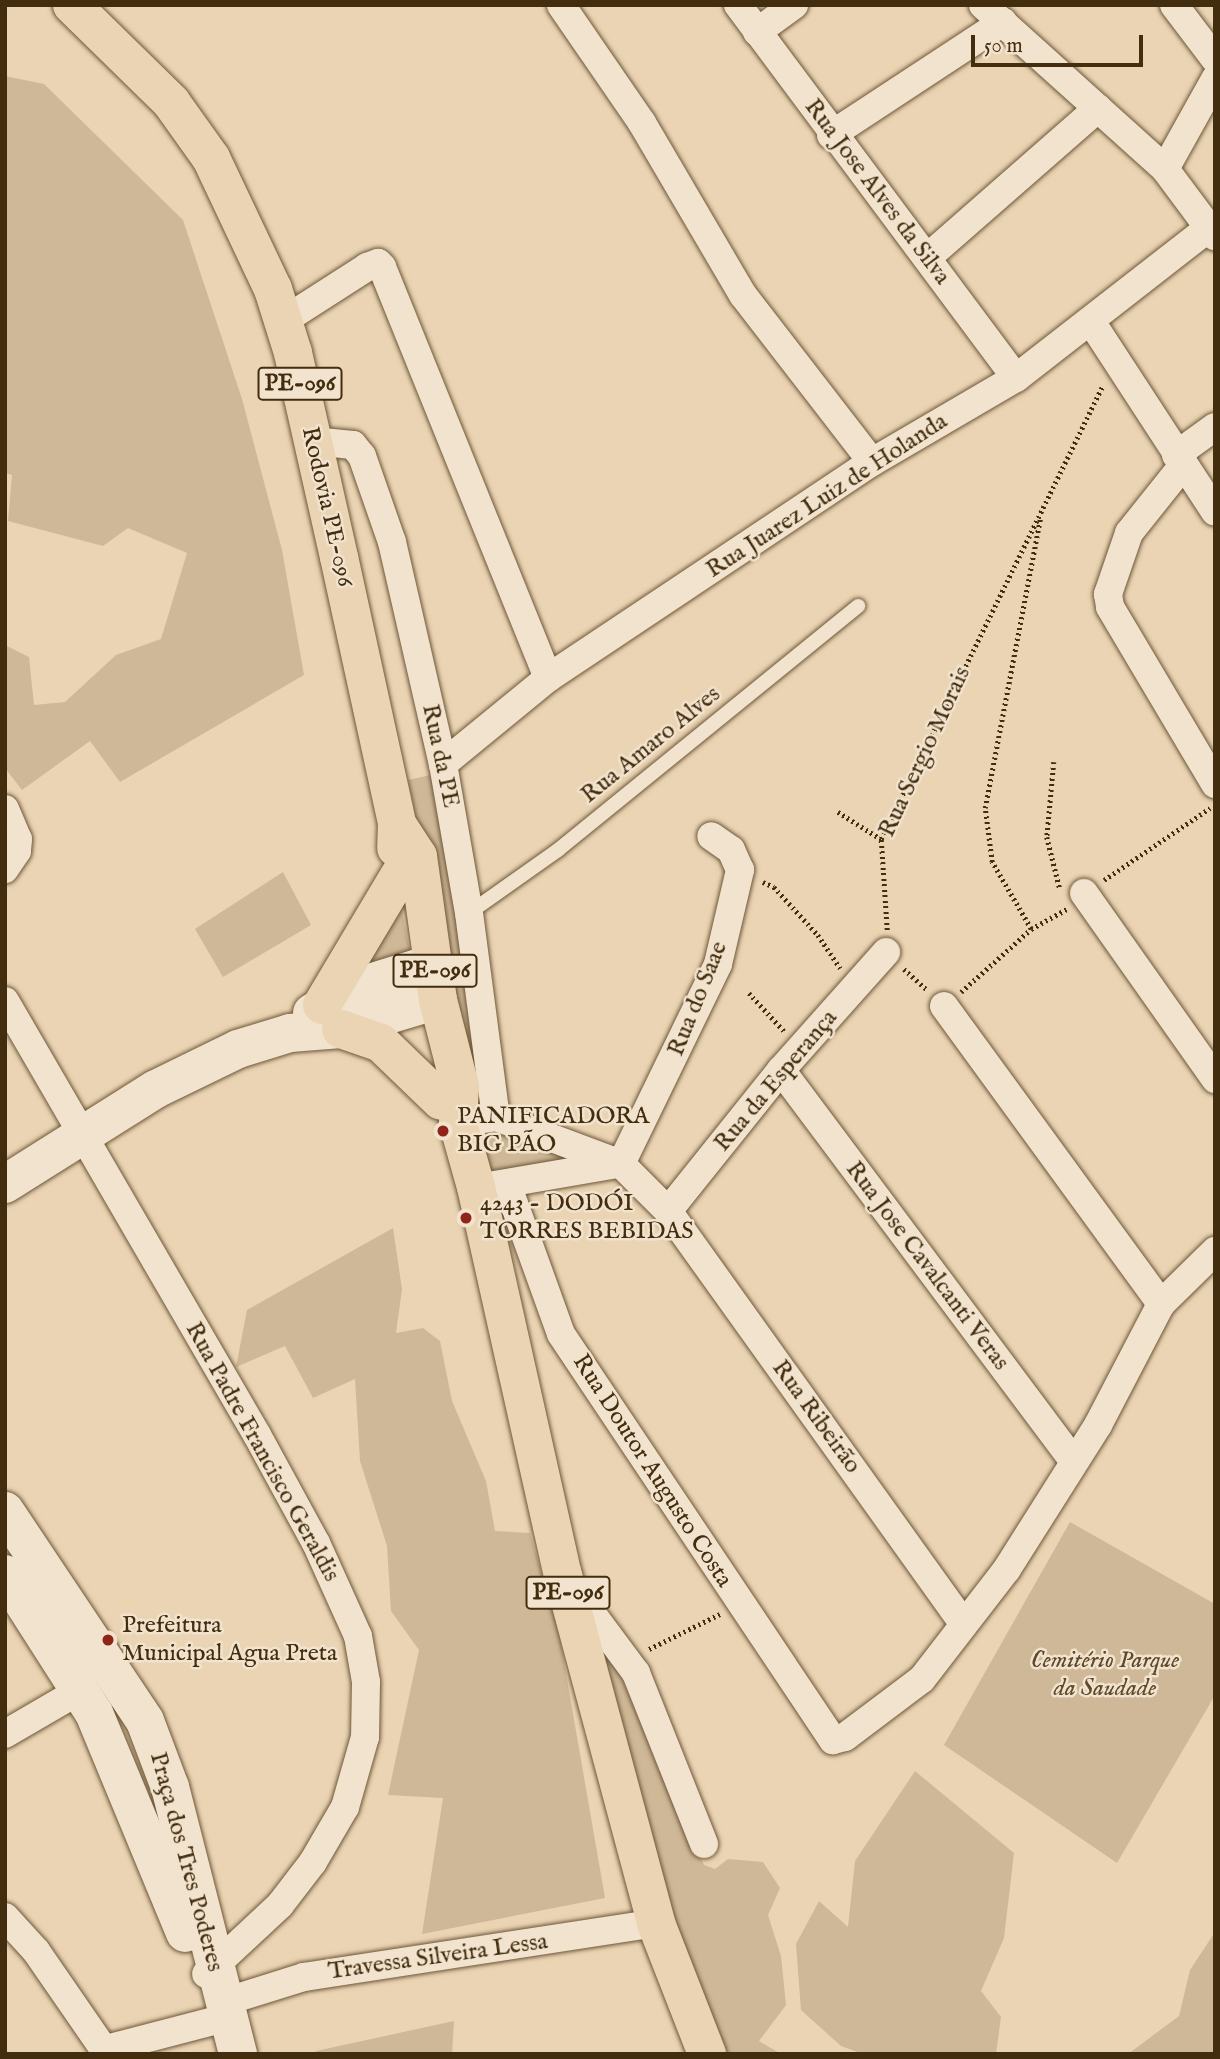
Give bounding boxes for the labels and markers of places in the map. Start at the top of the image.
place label: PANIFICADORA BIG PÃO [457,1103,649,1159]
marker: PANIFICADORA BIG PÃO [435,1123,451,1139]
place label: 4243 - DODÓI TORRES BEBIDAS [480,1190,693,1246]
marker: 4243 - DODÓI TORRES BEBIDAS [458,1210,474,1226]
place label: Prefeitura Municipal Agua Preta [122,1612,337,1668]
marker: Prefeitura Municipal Agua Preta [100,1632,116,1648]

